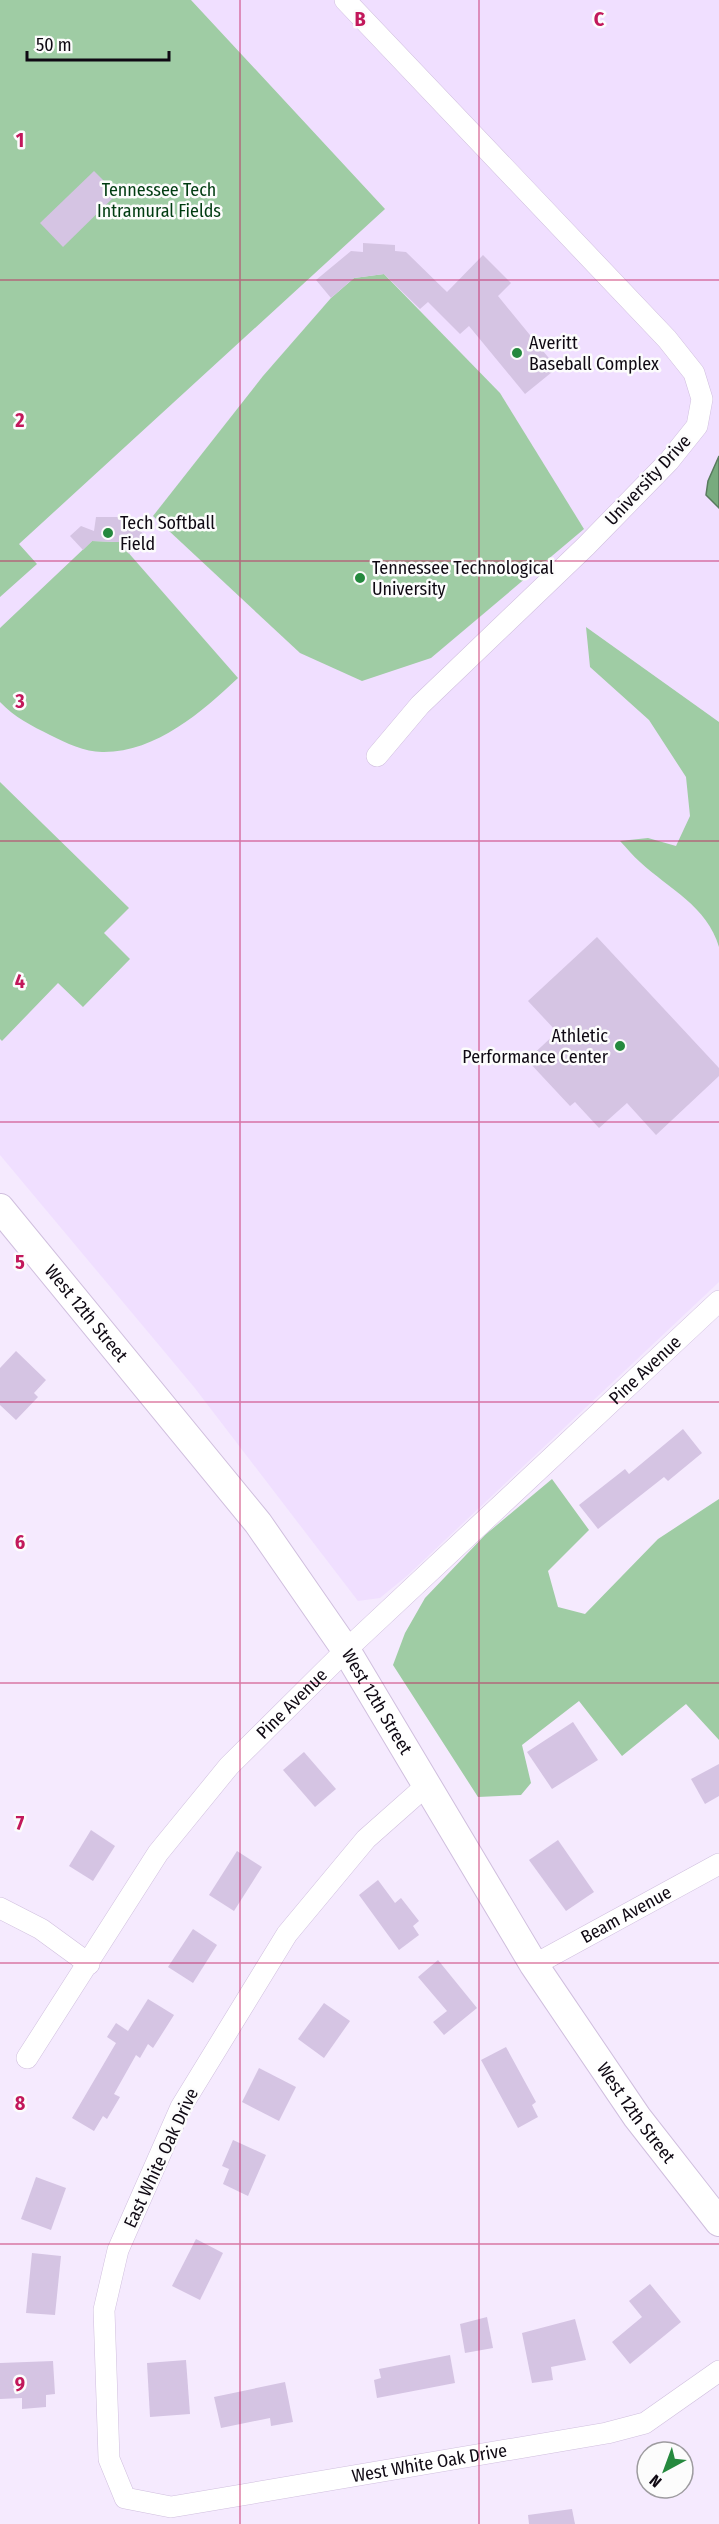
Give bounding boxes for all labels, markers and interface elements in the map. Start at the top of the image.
text: B [354,7,366,31]
text: C [594,7,605,31]
scale bar [27,24,170,62]
text: 50 m [36,34,72,56]
text: 1 [16,128,24,152]
park label: Tennessee Tech Intramural Fields [97,179,221,222]
place label: Averitt Baseball Complex [529,332,659,375]
marker: Averitt Baseball Complex [510,346,524,360]
text: 2 [14,408,25,432]
street label: University Drive [600,430,696,530]
place label: Tech Softball Field [120,512,215,555]
marker: Tech Softball Field [101,526,115,540]
place label: Tennessee Technological University [372,557,554,600]
marker: Tennessee Technological University [353,571,367,585]
text: 3 [14,689,25,713]
text: 4 [15,969,25,993]
place label: Athletic Performance Center [462,1025,609,1068]
marker: Athletic Performance Center [613,1039,627,1053]
text: 5 [15,1250,25,1274]
street label: West 12th Street [40,1260,132,1366]
street label: Pine Avenue [604,1331,686,1409]
text: 6 [15,1530,25,1554]
street label: West 12th Street [337,1645,417,1759]
street label: Pine Avenue [252,1664,332,1744]
text: 7 [16,1811,25,1835]
street label: Beam Avenue [577,1881,675,1948]
street label: West 12th Street [592,2058,680,2167]
street label: East White Oak Drive [119,2085,203,2231]
text: 8 [15,2091,26,2115]
text: 9 [15,2372,25,2396]
street label: West White Oak Drive [350,2439,509,2487]
north arrow [635,2440,695,2500]
text: N [646,2471,665,2491]

